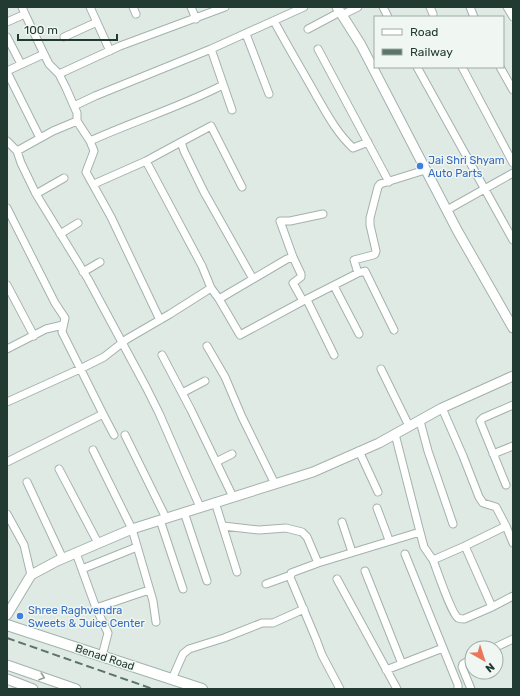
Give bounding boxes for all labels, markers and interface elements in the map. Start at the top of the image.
scale bar [18,16,117,42]
legend [374,16,504,68]
text: 100 m [24,23,58,37]
text: Road [410,25,438,39]
text: Railway [410,45,453,59]
place label: Jai Shri Shyam Auto Parts [428,154,505,180]
marker: Jai Shri Shyam Auto Parts [415,161,425,171]
place label: Shree Raghvendra Sweets & Juice Center [28,604,145,630]
marker: Shree Raghvendra Sweets & Juice Center [15,611,25,621]
north arrow [464,640,504,680]
street label: Benad Road [74,642,136,673]
text: N [483,660,497,675]
one-way arrow [38,673,45,681]

